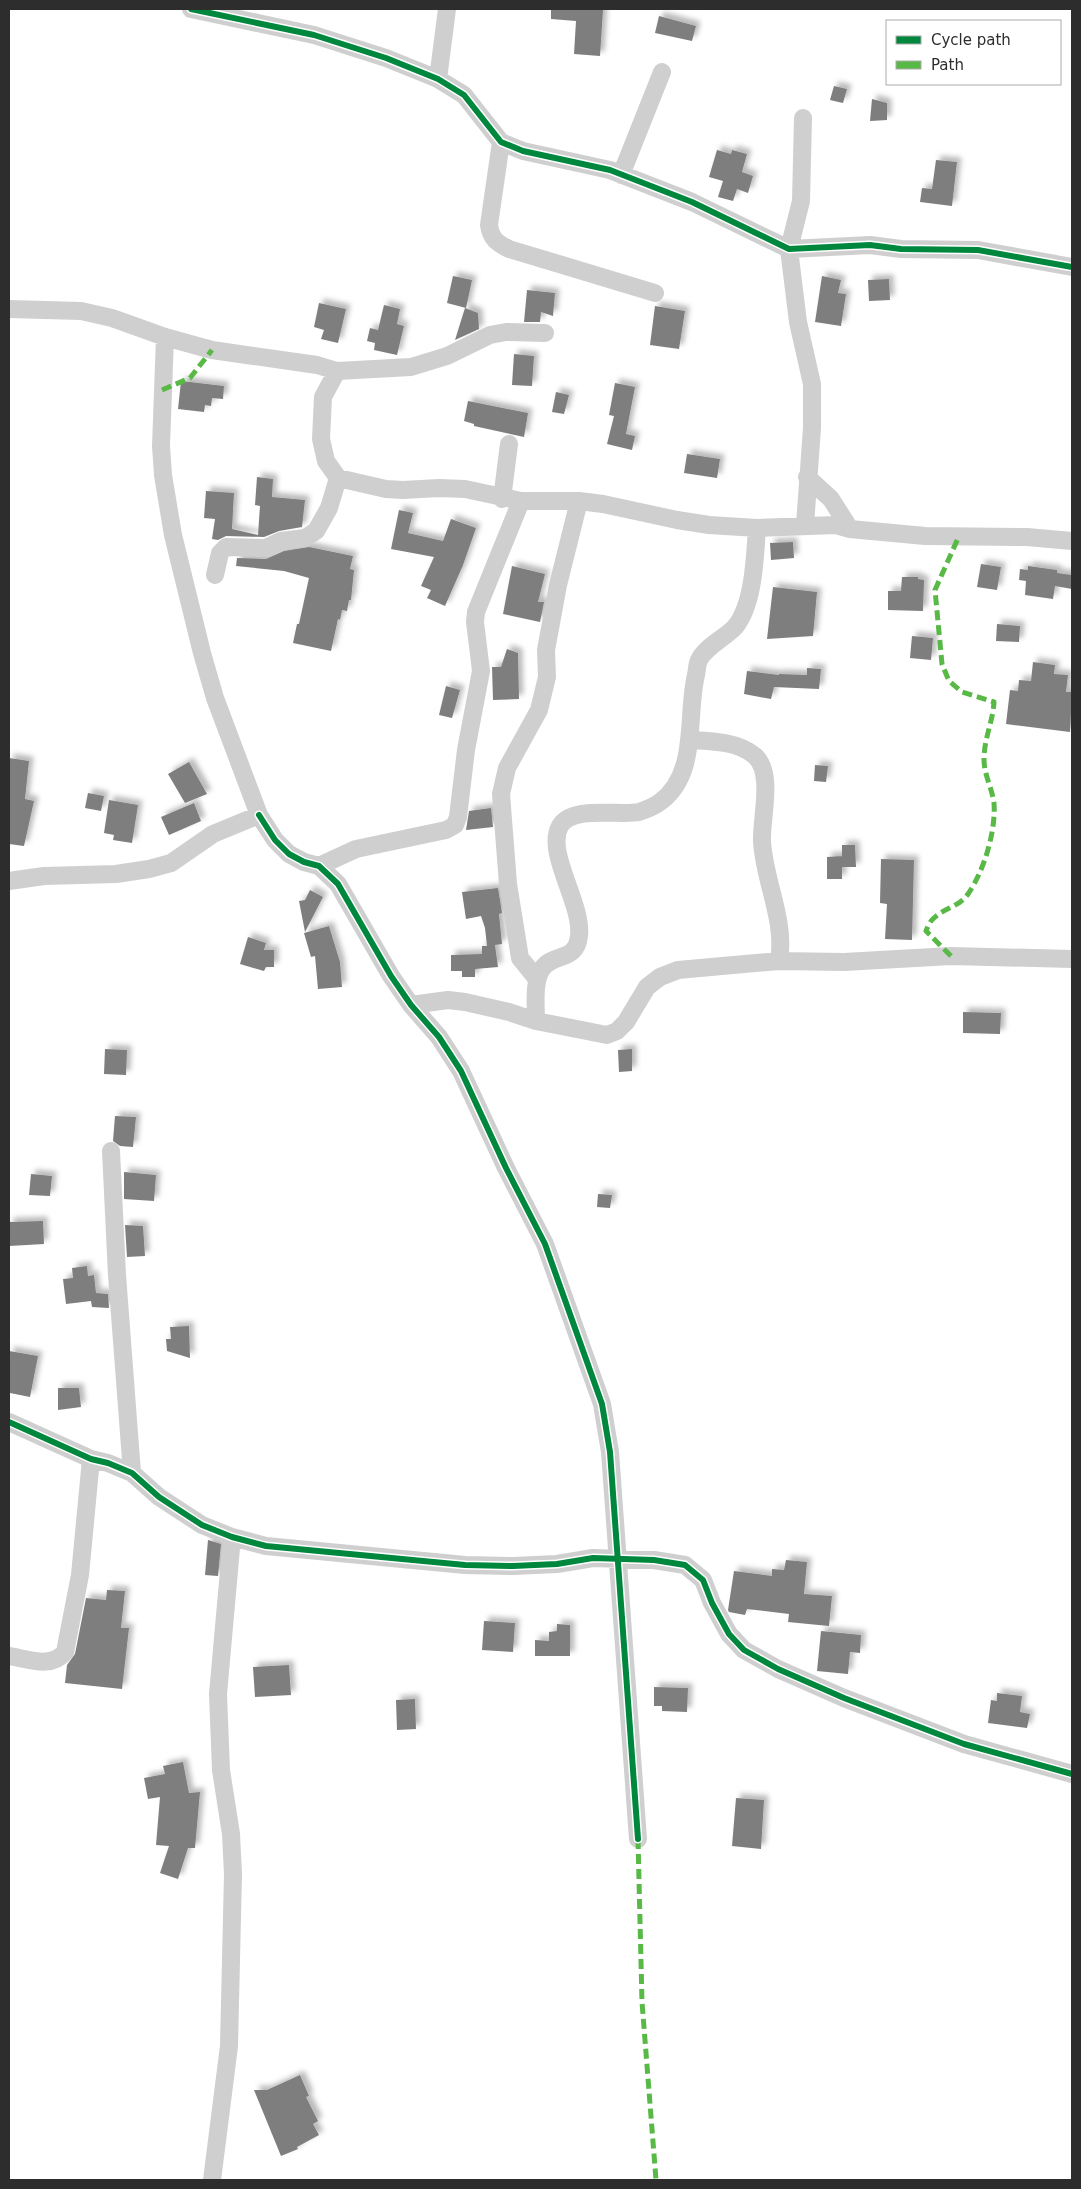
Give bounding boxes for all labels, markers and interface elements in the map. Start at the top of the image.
legend [886,20,1061,85]
text: Cycle path [931,31,1011,49]
text: Path [931,56,964,74]

